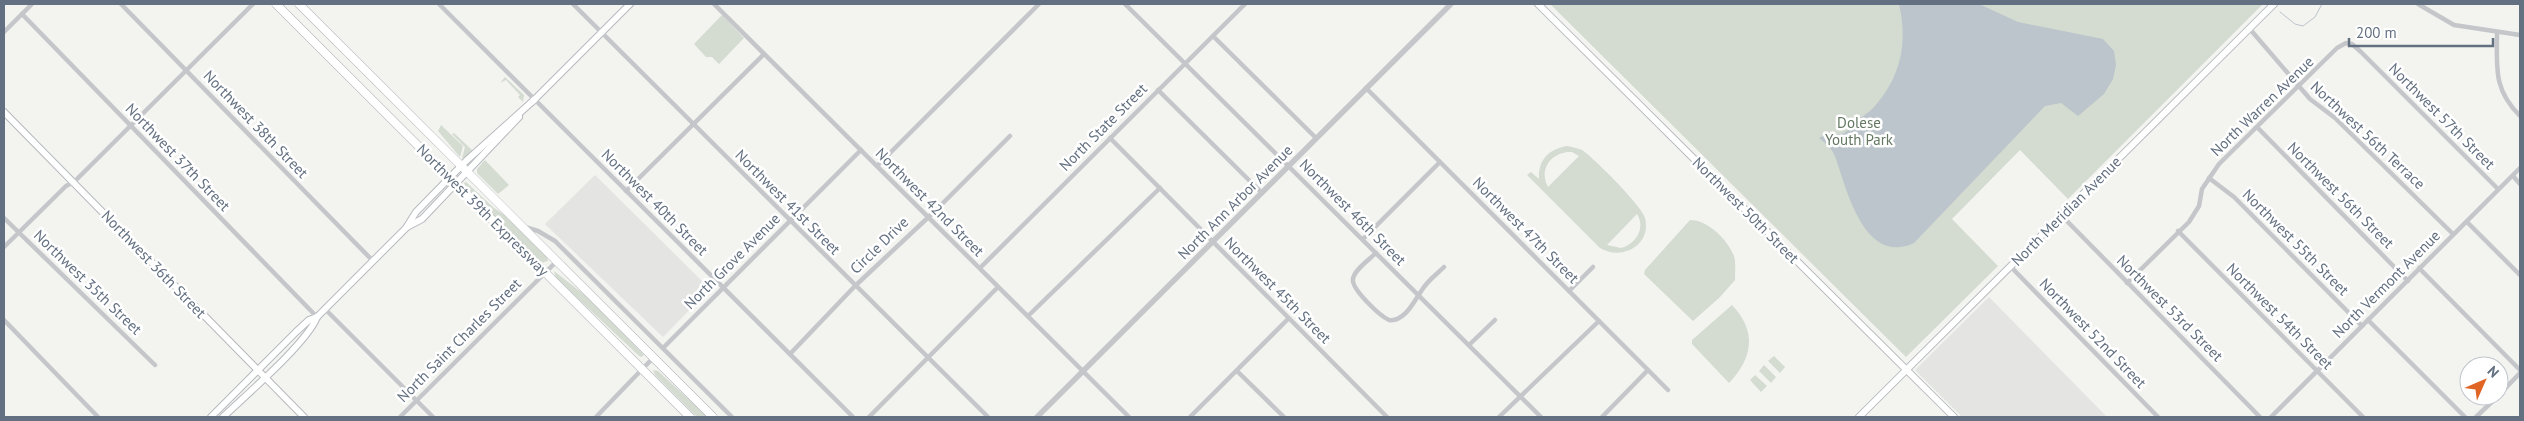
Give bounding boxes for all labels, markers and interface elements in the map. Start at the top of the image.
scale bar [2349,15,2493,47]
text: 200 m [2356,23,2397,42]
street label: North Warren Avenue [2206,52,2318,160]
street label: Northwest 57th Street [2385,59,2499,173]
street label: Northwest 38th Street [200,66,312,182]
street label: Northwest 56th Terrace [2307,77,2429,193]
street label: North State Street [1055,79,1151,175]
street label: Northwest 37th Street [122,99,234,215]
park label: Dolese Youth Park [1825,113,1894,149]
street label: Northwest 56th Street [2284,138,2398,252]
street label: Northwest 39th Expressway [413,140,553,280]
street label: North Ann Arbor Avenue [1174,141,1296,263]
street label: Northwest 42nd Street [872,144,988,260]
street label: Northwest 40th Street [598,145,712,259]
street label: Northwest 41st Street [731,145,845,259]
street label: North Meridian Avenue [2007,152,2125,270]
street label: Northwest 50th Street [1689,153,1803,267]
street label: Northwest 46th Street [1296,155,1410,269]
street label: Northwest 47th Street [1469,173,1583,287]
street label: Northwest 55th Street [2239,185,2353,299]
street label: Northwest 36th Street [98,206,210,322]
street label: North Grove Avenue [680,209,784,313]
street label: Circle Drive [846,212,912,278]
street label: Northwest 35th Street [30,226,146,338]
street label: North Vermont Avenue [2328,226,2444,342]
street label: Northwest 45th Street [1221,233,1335,347]
street label: Northwest 53rd Street [2113,251,2227,365]
street label: Northwest 54th Street [2223,259,2337,373]
street label: North Saint Charles Street [393,274,525,406]
street label: Northwest 52nd Street [2036,274,2150,392]
north arrow [2459,356,2509,406]
text: N [2484,362,2503,381]

